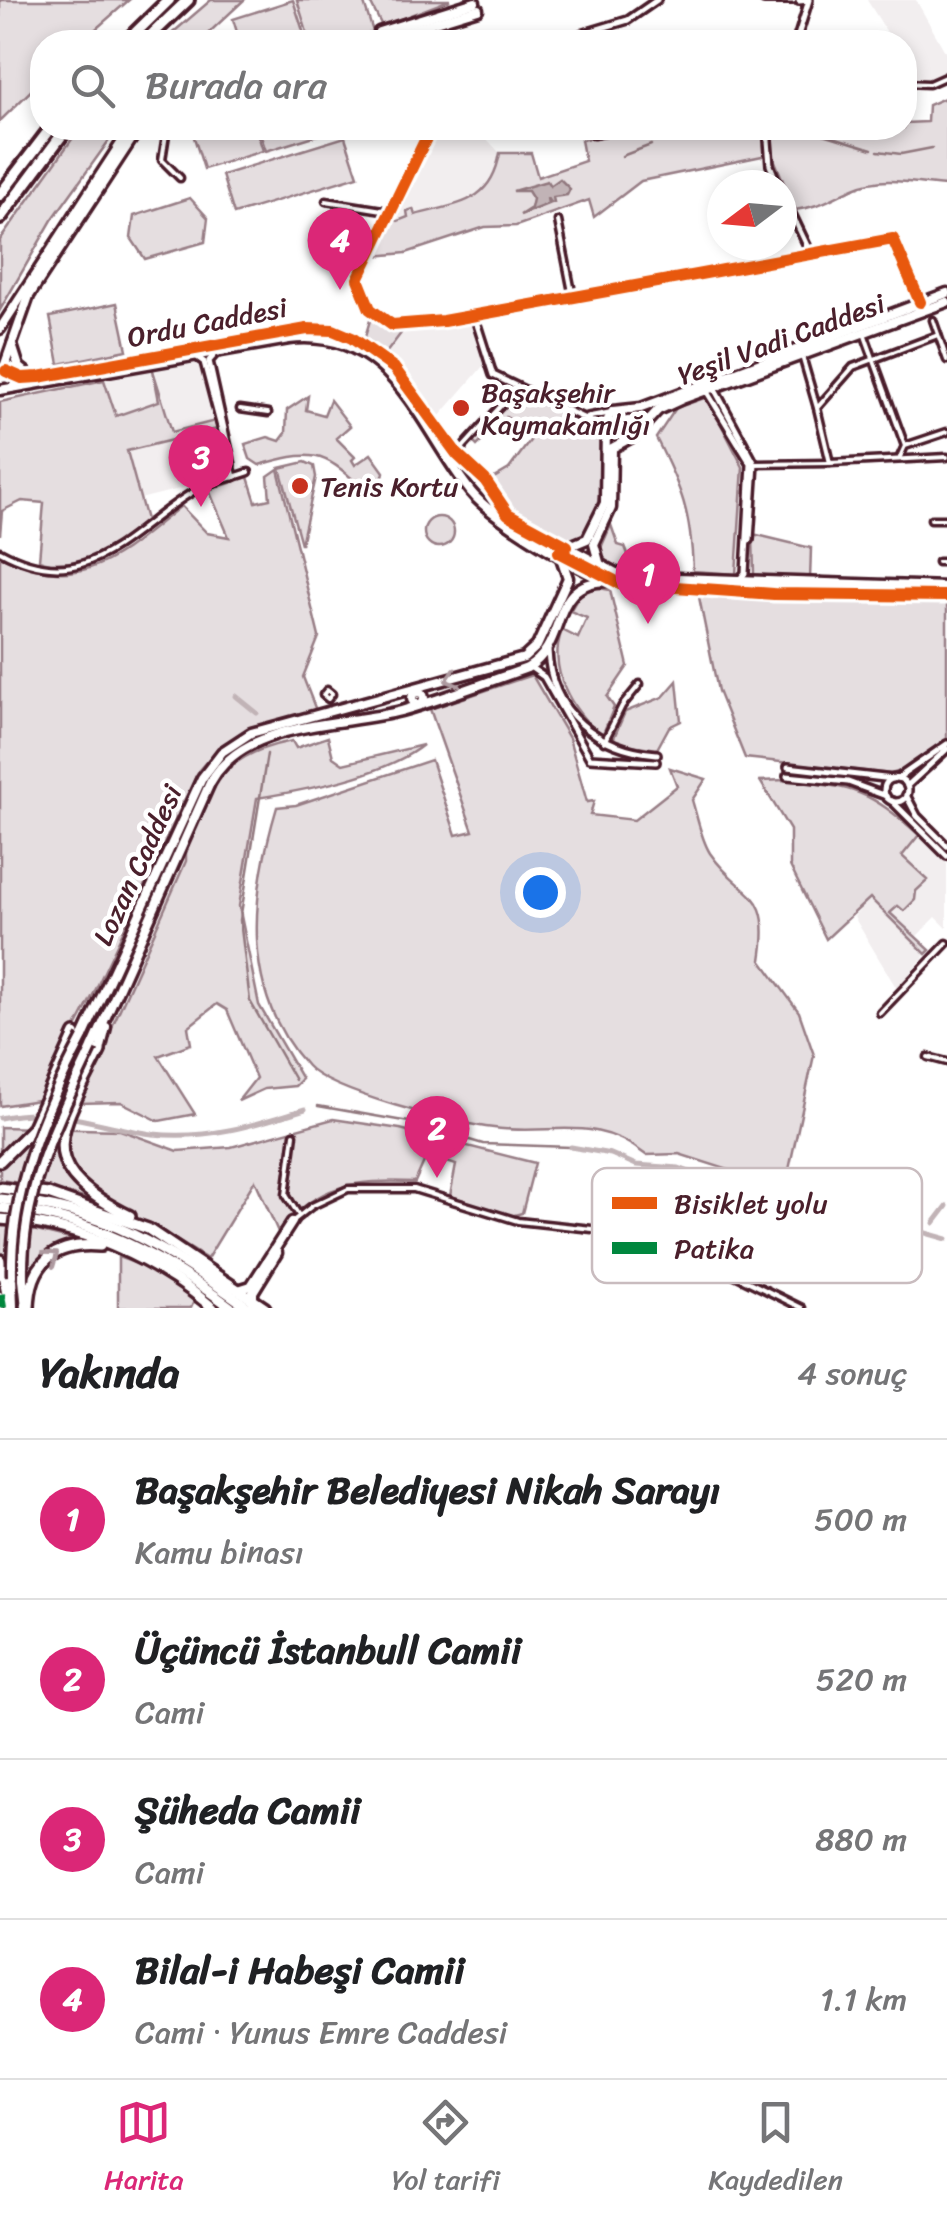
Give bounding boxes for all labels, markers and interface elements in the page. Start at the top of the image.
search box [30,30,917,140]
text: Burada ara [145,52,327,119]
icon: search [65,58,120,113]
north arrow [707,170,797,260]
pin: 4 [308,208,372,290]
street label: Yeşil Vadi Caddesi [671,279,893,400]
street label: Ordu Caddesi [123,283,292,362]
place label: Başakşehir Kaymakamlığı [481,368,650,449]
marker: Başakşehir Kaymakamlığı [450,397,472,419]
pin: 3 [168,424,234,507]
place label: Tenis Kortu [320,462,458,511]
marker: Tenis Kortu [289,475,311,497]
pin: 1 [616,542,680,624]
one-way arrow [445,667,462,687]
street label: Lozan Caddesi [79,775,197,954]
your location [515,867,566,918]
pin: 2 [404,1096,470,1178]
legend [592,1168,922,1283]
text: Bisiklet yolu [674,1179,828,1228]
text: Patika [674,1224,754,1273]
one-way arrow [41,1251,59,1269]
text: Yakında [40,1336,180,1410]
text: 4 sonuç [797,1345,907,1402]
text: Başakşehir Belediyesi Nikah Sarayı [135,1457,720,1524]
text: 1 [66,1491,79,1548]
text: 500 m [814,1491,907,1548]
text: Kamu binası [135,1524,303,1581]
text: Üçüncü İstanbull Camii [135,1617,521,1684]
text: 2 [63,1651,82,1708]
text: 520 m [816,1651,907,1708]
text: Cami [135,1684,204,1741]
text: Şüheda Camii [135,1777,361,1844]
text: 3 [64,1811,81,1868]
text: 880 m [815,1811,907,1868]
text: Cami [135,1844,204,1901]
text: Bilal-i Habeşi Camii [135,1937,465,2004]
text: 4 [62,1971,83,2028]
text: 1.1 km [820,1971,907,2028]
text: Cami · Yunus Emre Caddesi [135,2004,507,2061]
tab: Harita [104,2095,184,2204]
tab: Yol tarifi [392,2095,500,2204]
tab: Kaydedilen [708,2095,843,2204]

